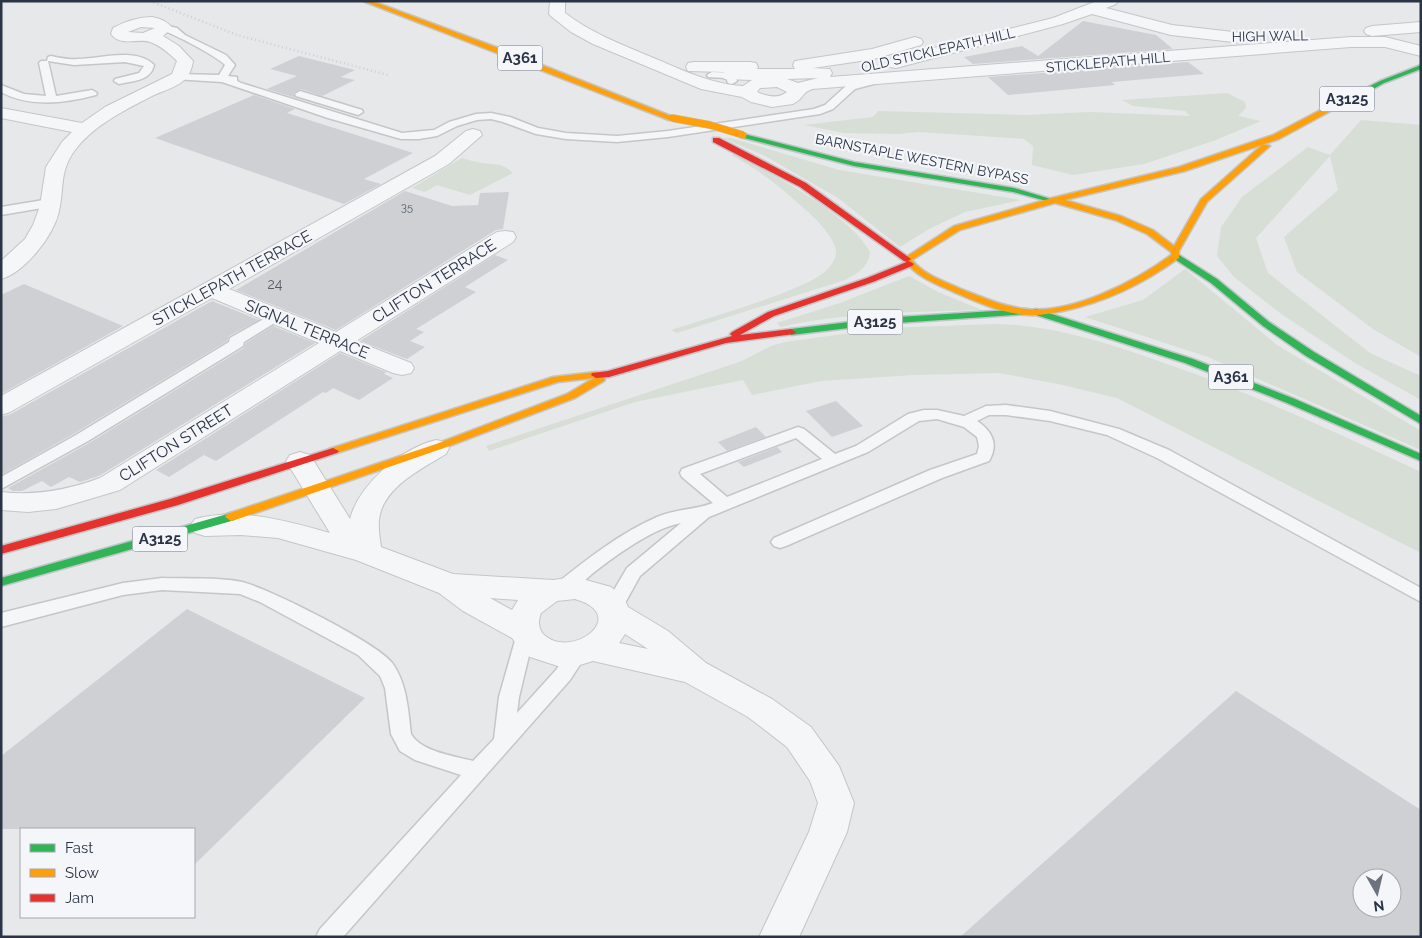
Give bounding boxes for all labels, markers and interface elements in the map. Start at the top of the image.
street label: OLD STICKLEPATH HILL [860,25,1016,75]
street label: HIGH WALL [1231,27,1309,45]
road number: A361 [498,46,542,70]
street label: STICKLEPATH HILL [1045,49,1171,75]
road number: A3125 [1320,86,1374,112]
street label: BARNSTAPLE WESTERN BYPASS [814,130,1031,188]
house number: 35 [401,201,413,214]
street label: STICKLEPATH TERRACE [149,226,315,330]
street label: CLIFTON TERRACE [369,235,500,327]
house number: 24 [268,276,283,292]
street label: SIGNAL TERRACE [242,295,372,363]
road number: A3125 [848,310,902,334]
road number: A361 [1208,364,1254,390]
street label: CLIFTON STREET [116,400,237,486]
road number: A3125 [132,526,188,552]
legend [20,828,195,918]
text: Fast [65,839,93,857]
text: Slow [65,864,99,882]
north arrow [1352,868,1402,918]
text: Jam [65,889,94,907]
text: N [1372,897,1385,915]

